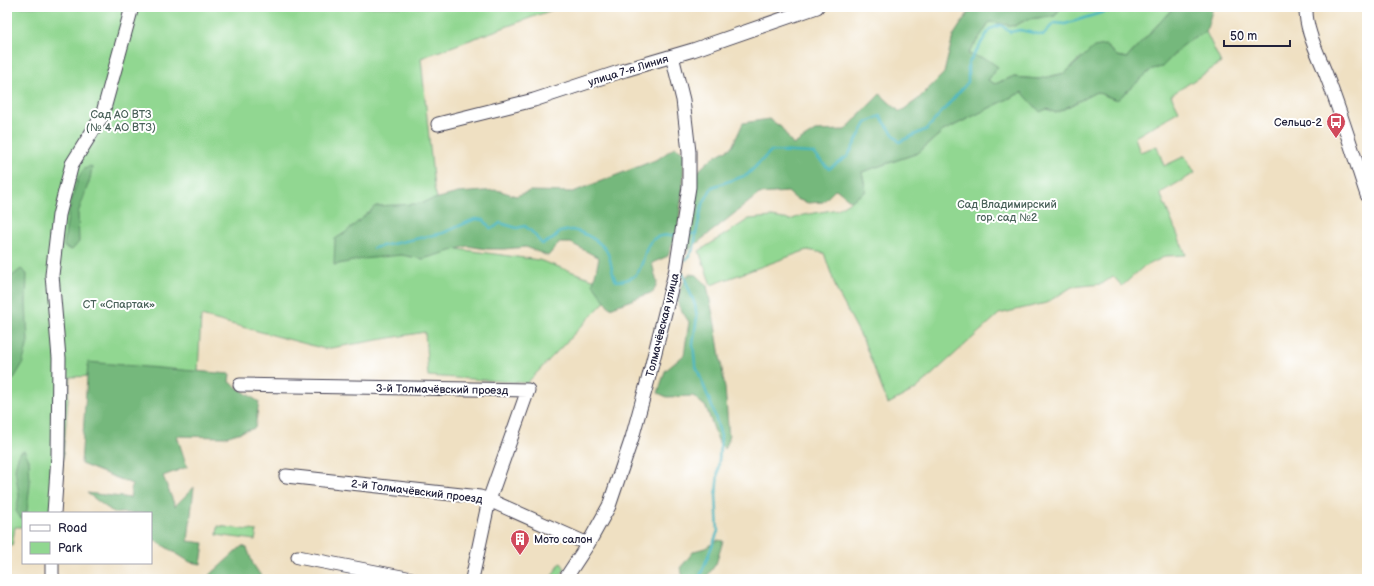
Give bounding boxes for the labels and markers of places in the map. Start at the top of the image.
bus stop icon: Сельцо-2 [1325,111,1347,139]
place label: Сельцо-2 [1274,116,1322,129]
building icon: Мото салон [509,528,531,556]
place label: Мото салон [534,533,592,546]

